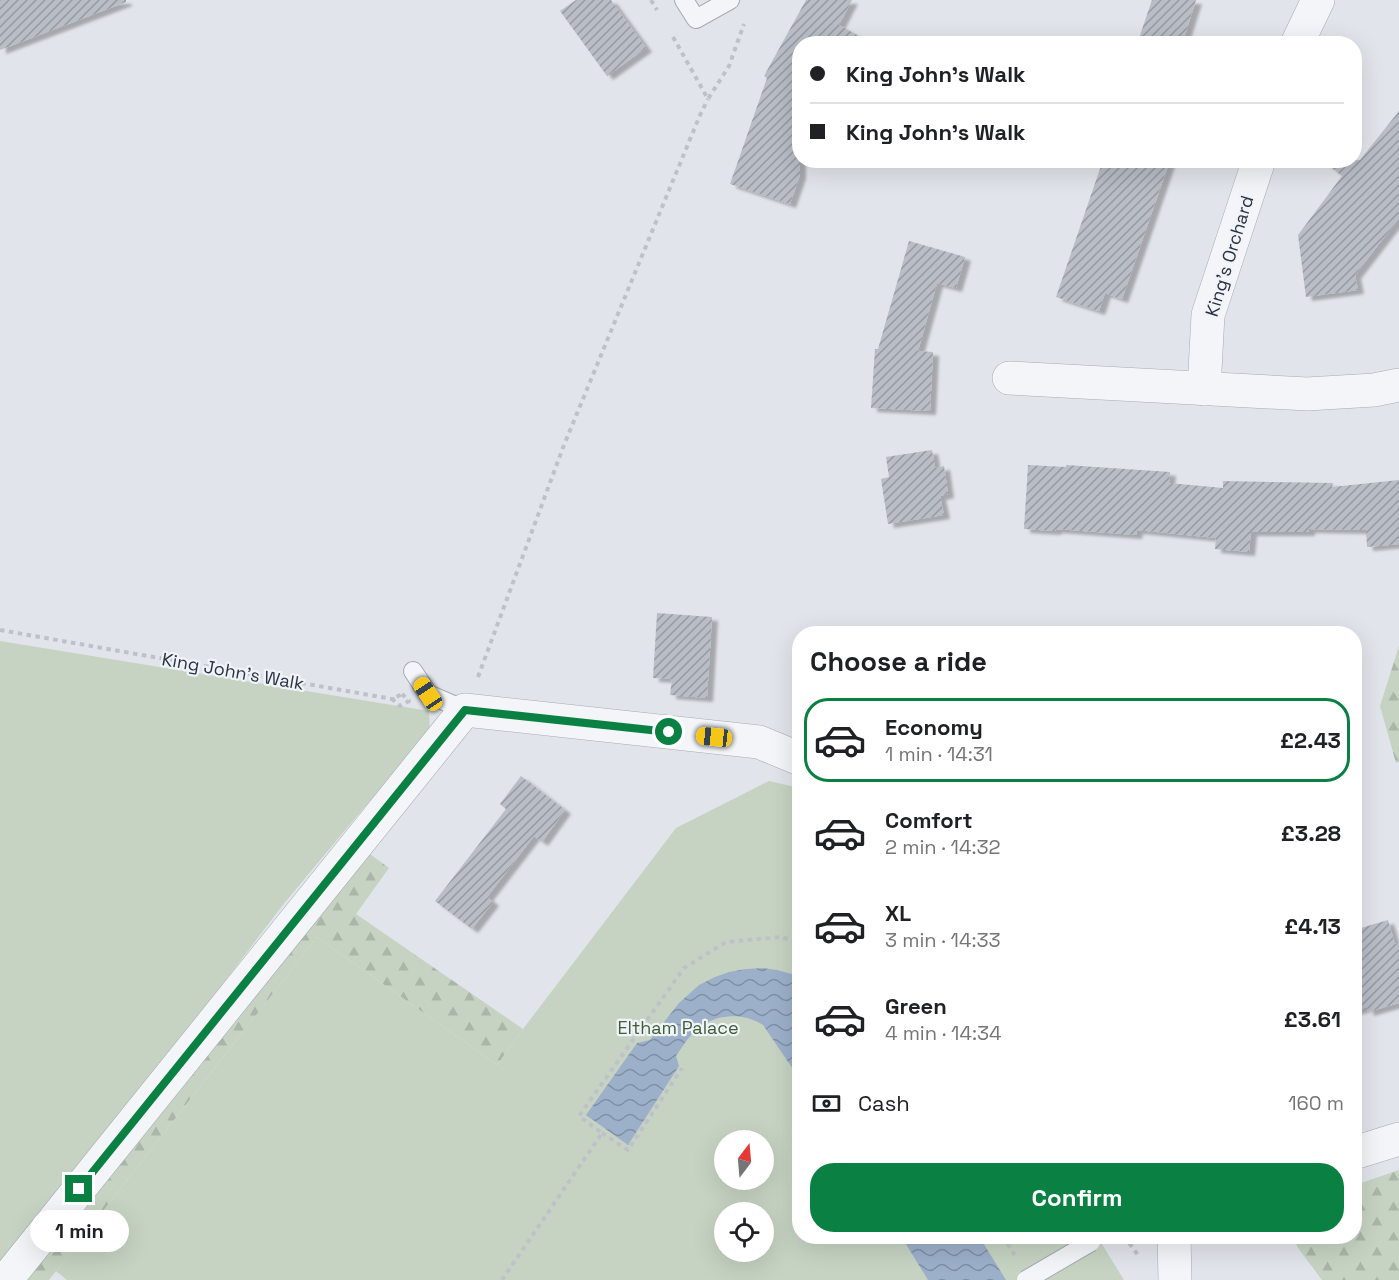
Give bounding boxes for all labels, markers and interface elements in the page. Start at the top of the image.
text: King John's Walk [846,60,1025,88]
text: King John's Walk [846,118,1025,146]
street label: King's Orchard [1200,193,1258,319]
text: Choose a ride [810,644,987,679]
street label: King John's Walk [160,647,306,695]
car [410,674,446,714]
icon: car [813,713,867,767]
text: Economy [885,713,983,741]
route start [655,718,682,745]
car [695,726,733,748]
text: £2.43 [1280,726,1341,754]
text: 1 min · 14:31 [885,741,993,767]
icon: car [813,806,867,860]
text: Comfort [885,806,973,834]
text: £3.28 [1281,819,1341,847]
text: 2 min · 14:32 [885,834,1001,860]
icon: car [813,899,867,953]
text: XL [885,899,911,927]
text: £4.13 [1284,912,1341,940]
text: 3 min · 14:33 [885,927,1001,953]
icon: car [813,992,867,1046]
text: Green [885,992,947,1020]
text: £3.61 [1284,1005,1341,1033]
park label: Eltham Palace [617,1016,739,1039]
text: 4 min · 14:34 [885,1020,1002,1046]
icon: cash [810,1087,843,1120]
text: Cash [858,1089,910,1117]
text: 160 m [1288,1090,1344,1116]
north arrow [714,1130,774,1190]
map controls [714,1130,774,1262]
button: Confirm [810,1163,1344,1232]
route end [65,1175,92,1202]
button: locate [714,1202,774,1262]
callout: 1 min [29,1210,128,1252]
text: 1 min [55,1218,104,1244]

